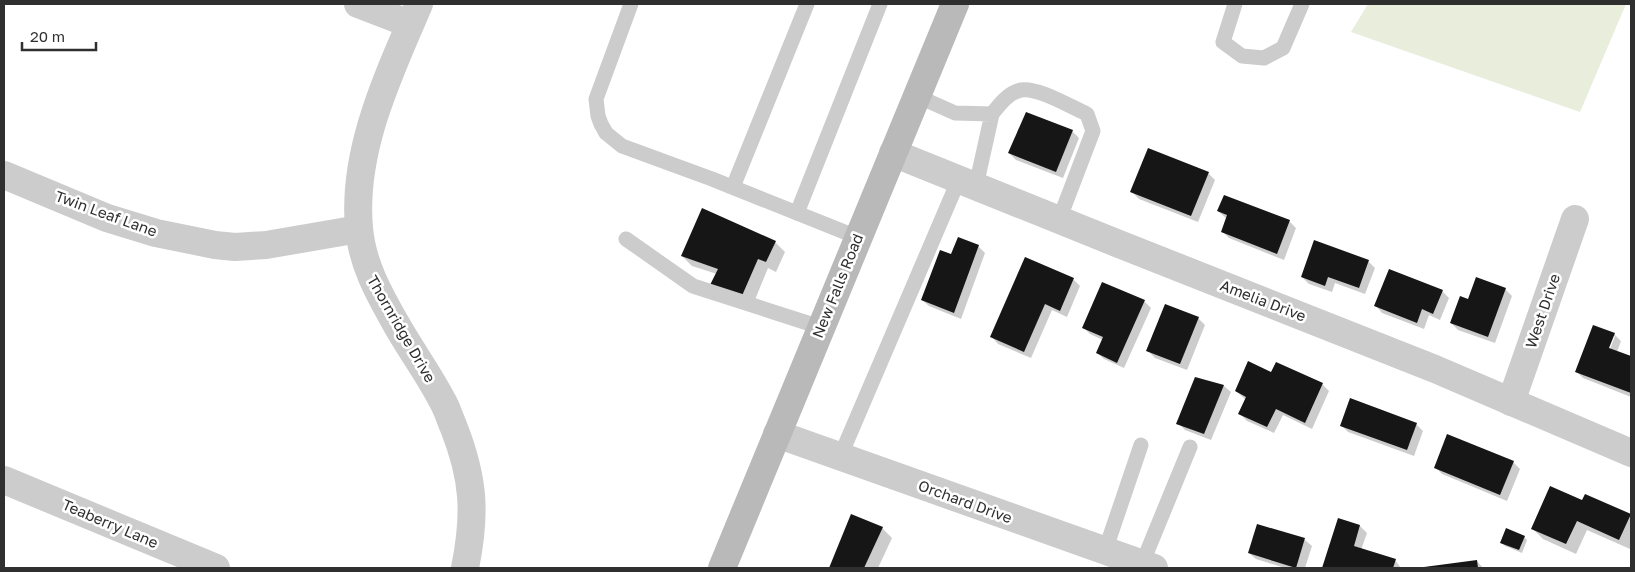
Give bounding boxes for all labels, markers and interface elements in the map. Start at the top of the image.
scale bar [22,20,96,52]
text: 20 m [30,27,65,45]
street label: Twin Leaf Lane [53,186,160,240]
street label: New Falls Road [808,231,866,340]
street label: West Drive [1521,271,1563,350]
street label: Thornridge Drive [364,272,440,385]
street label: Amelia Drive [1218,275,1309,325]
street label: Orchard Drive [916,476,1015,526]
street label: Teaberry Lane [60,495,161,551]

